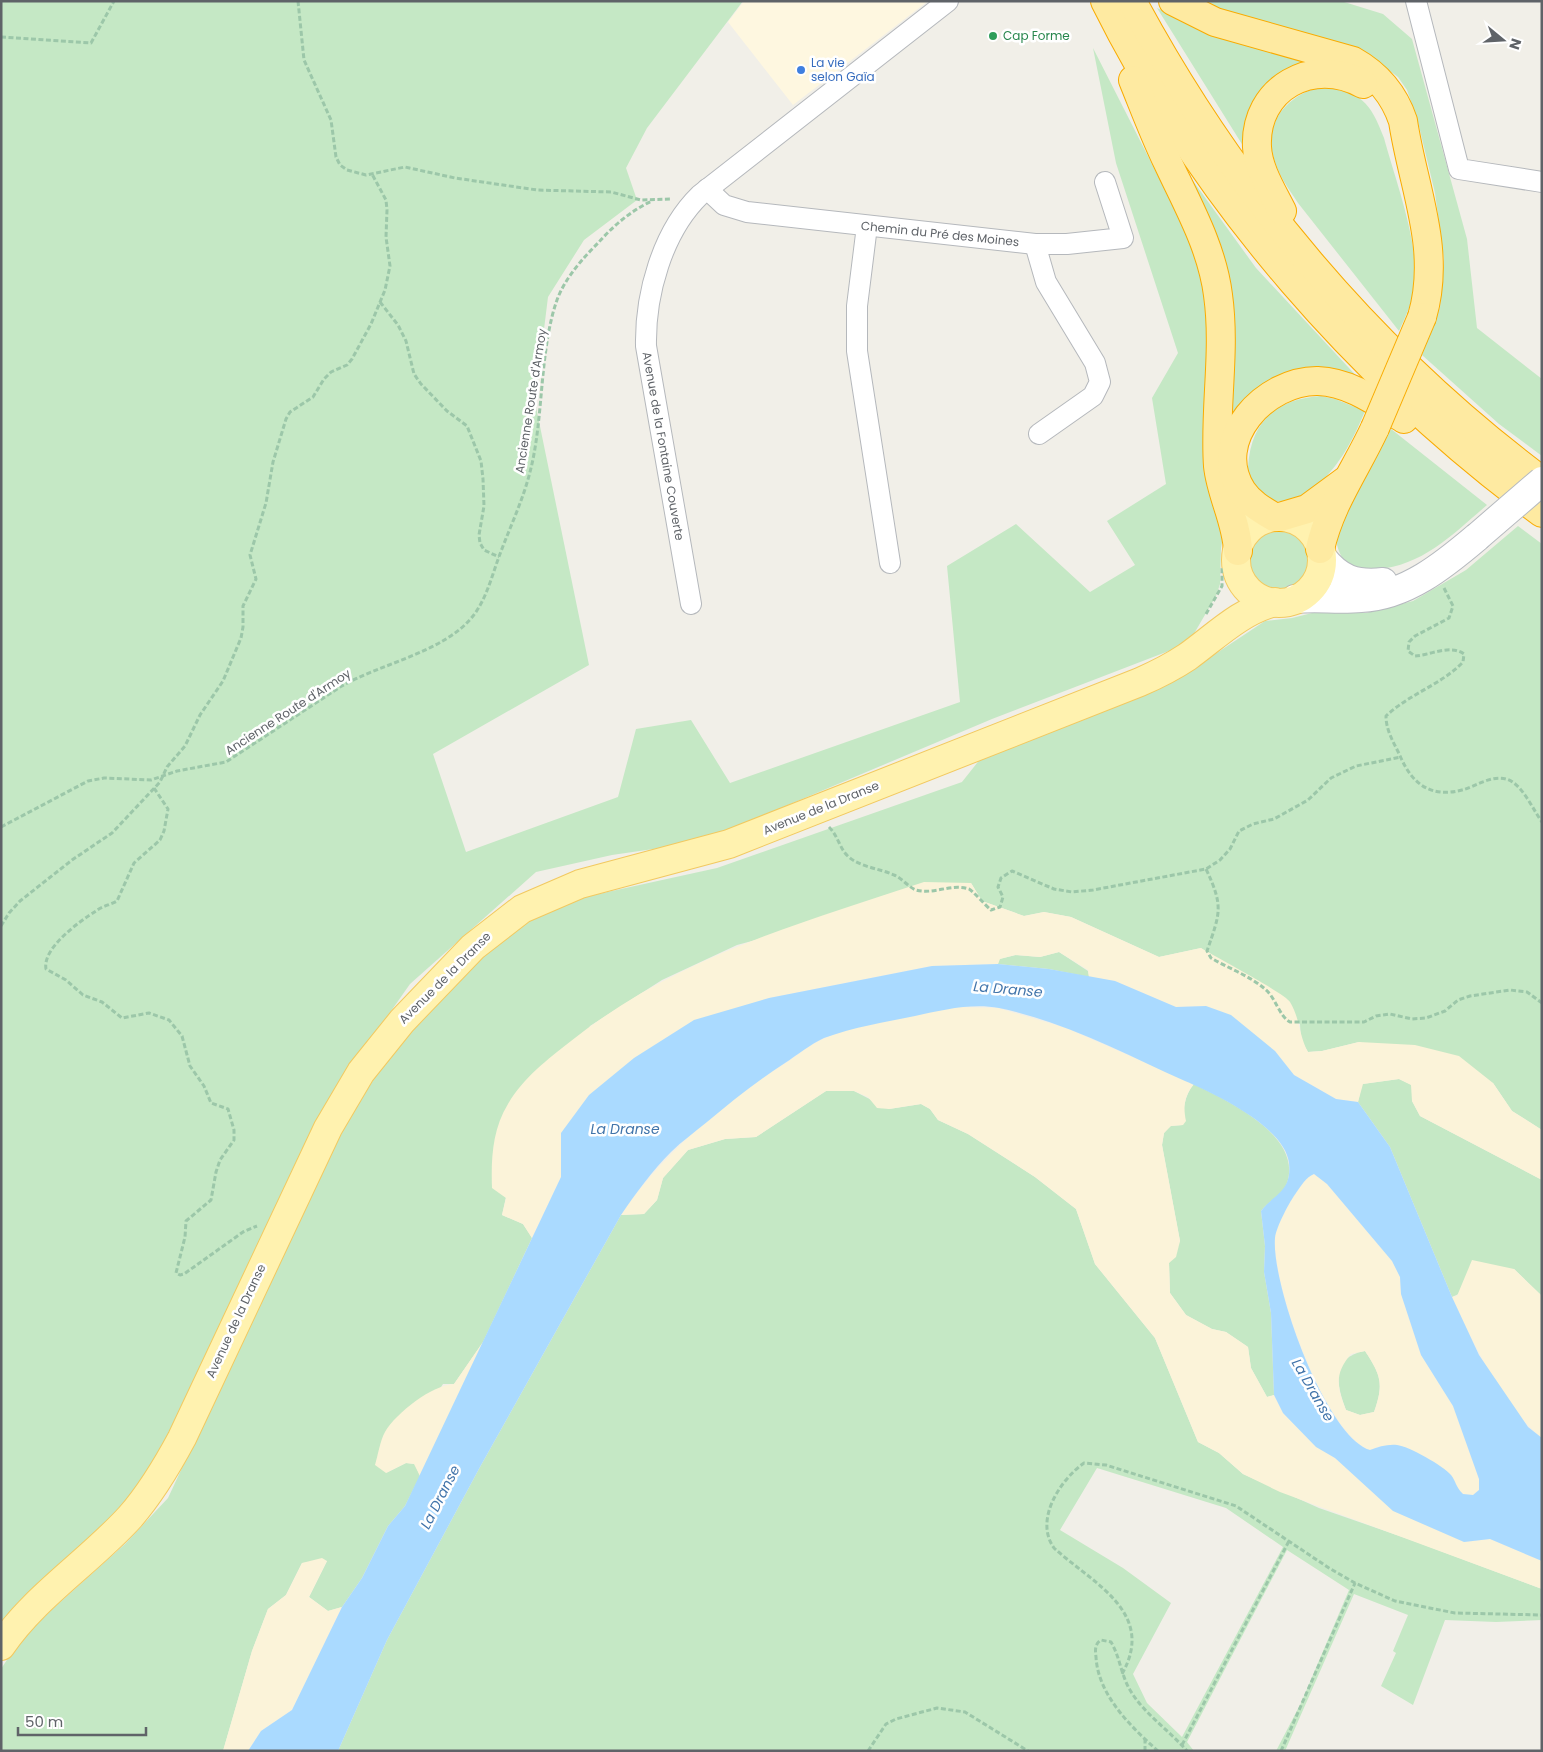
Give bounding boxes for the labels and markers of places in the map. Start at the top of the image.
place label: Cap Forme [1003,27,1070,44]
marker: Cap Forme [987,30,999,42]
place label: La vie selon Gaïa [811,54,875,85]
marker: La vie selon Gaïa [795,64,807,76]

